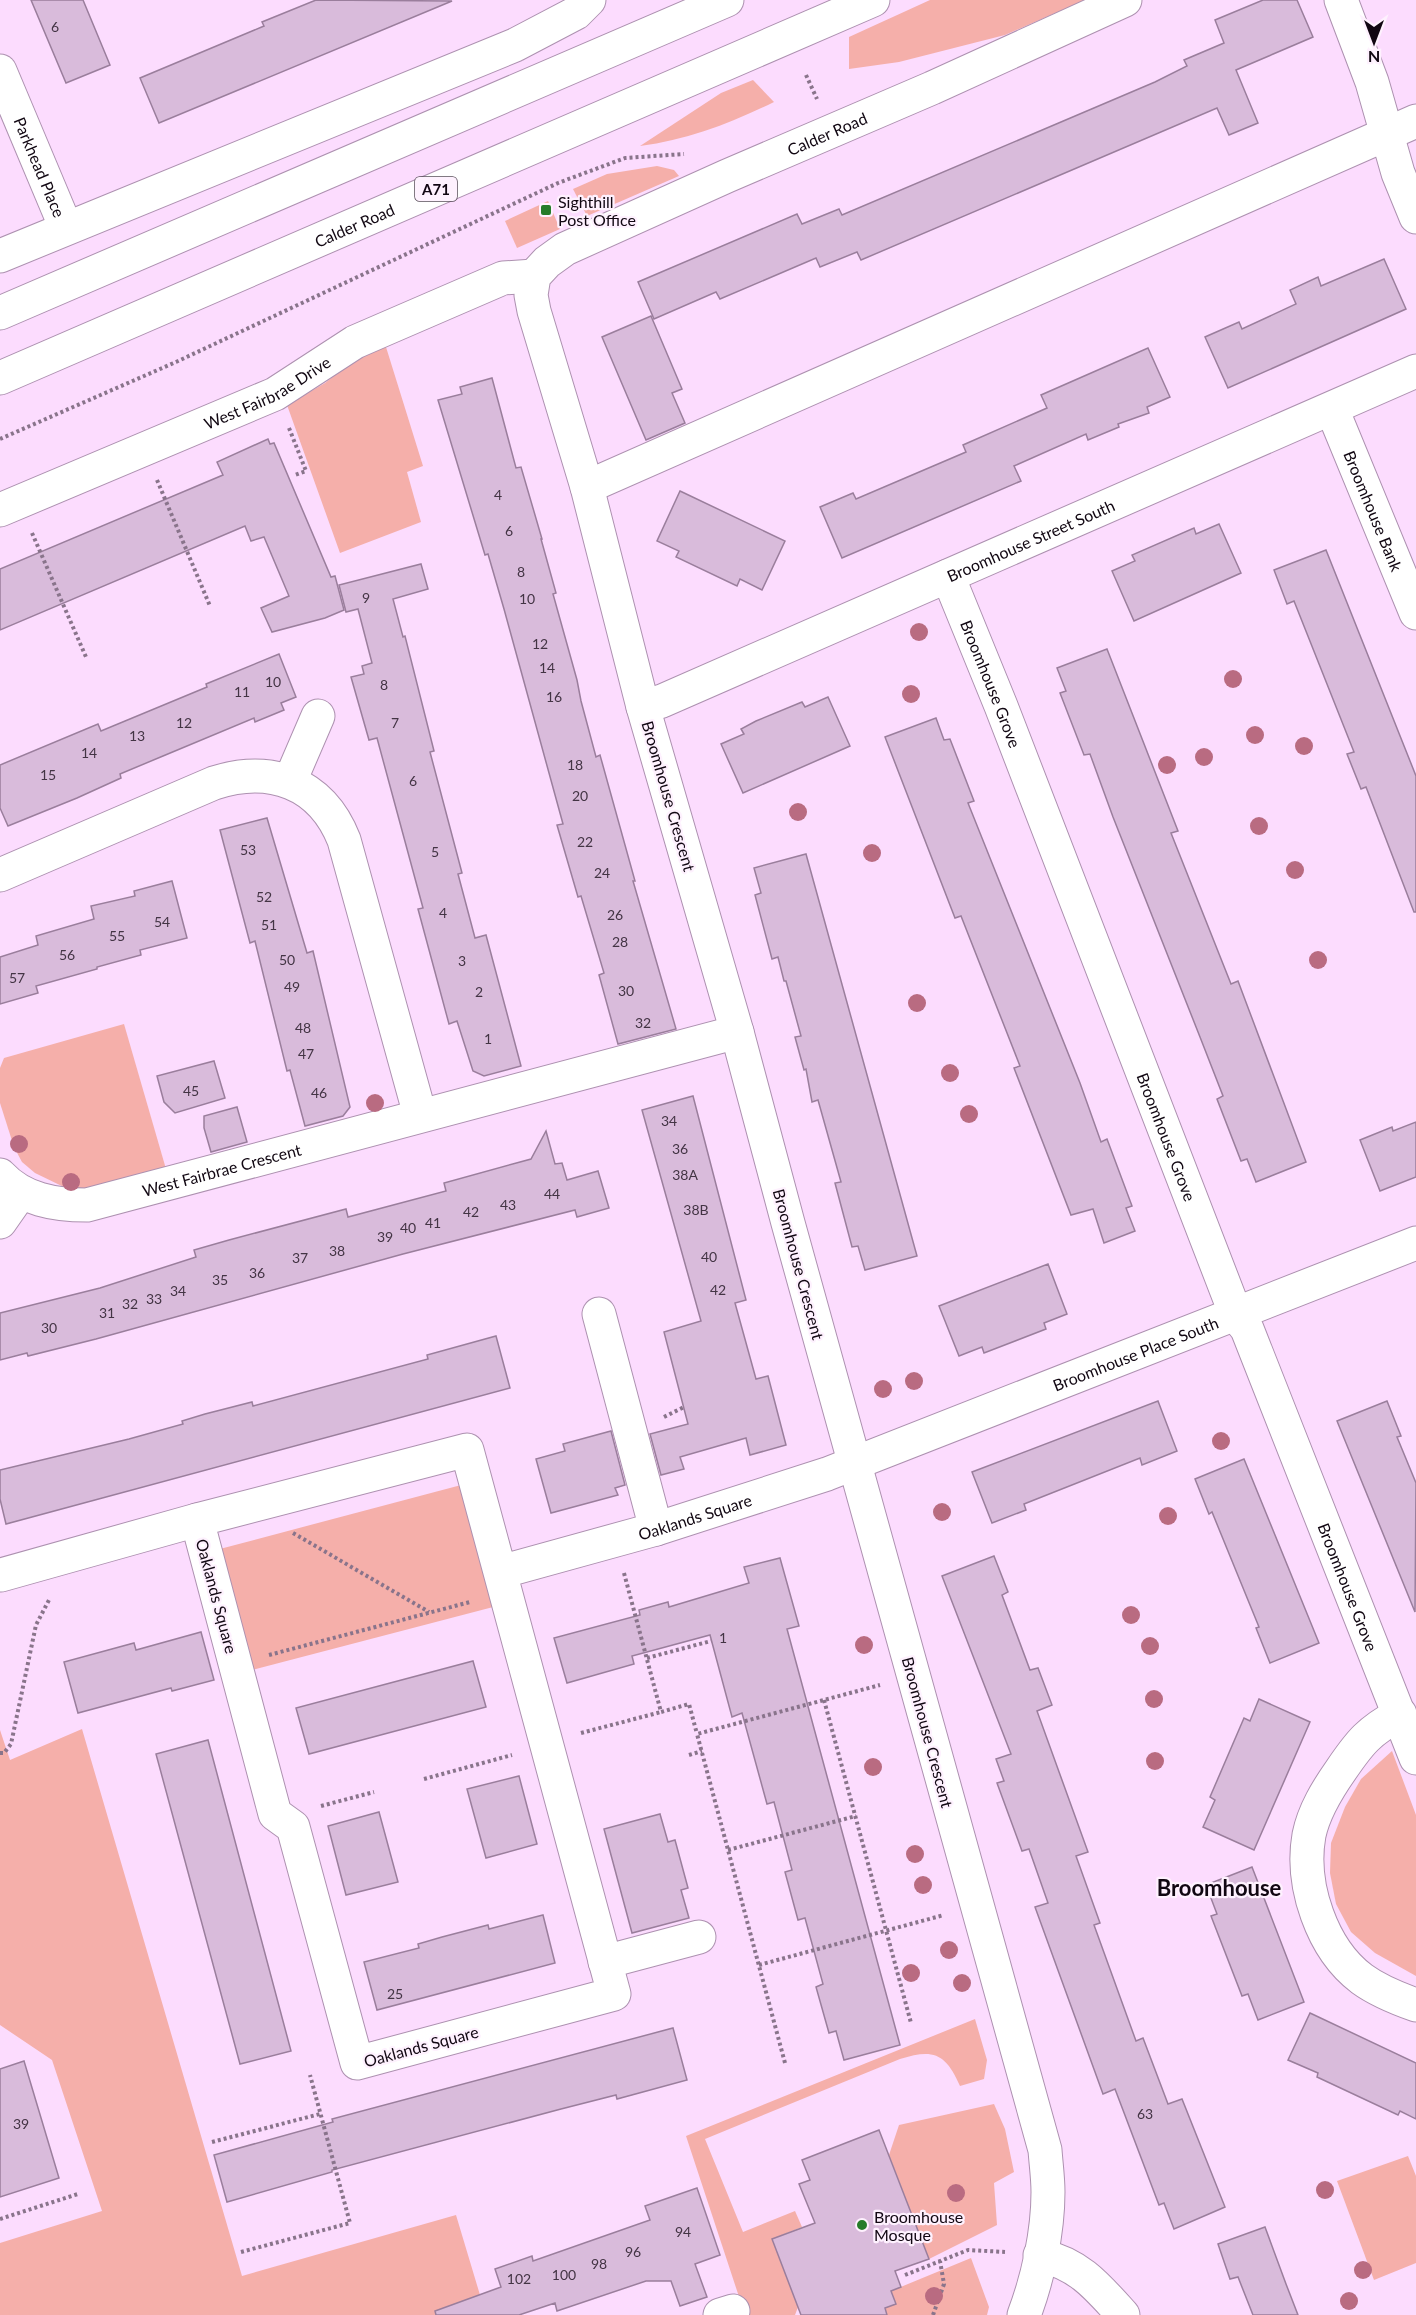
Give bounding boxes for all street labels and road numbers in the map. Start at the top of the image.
street label: Calder Road [784,108,870,159]
street label: Parkhead Place [11,114,70,220]
road number: A71 [415,177,457,201]
street label: Calder Road [311,199,397,250]
street label: West Fairbrae Drive [201,351,333,432]
street label: Broomhouse Bank [1341,448,1407,575]
street label: Broomhouse Street South [944,495,1117,585]
street label: Broomhouse Grove [957,617,1026,750]
street label: Broomhouse Crescent [638,719,700,874]
street label: Broomhouse Grove [1134,1070,1201,1203]
street label: West Fairbrae Crescent [140,1139,303,1199]
street label: Broomhouse Crescent [770,1187,828,1342]
street label: Broomhouse Place South [1050,1312,1221,1394]
street label: Oaklands Square [636,1489,754,1543]
street label: Broomhouse Grove [1315,1520,1382,1653]
street label: Oaklands Square [193,1537,241,1655]
street label: Broomhouse Crescent [899,1655,957,1810]
street label: Oaklands Square [362,2022,480,2070]

